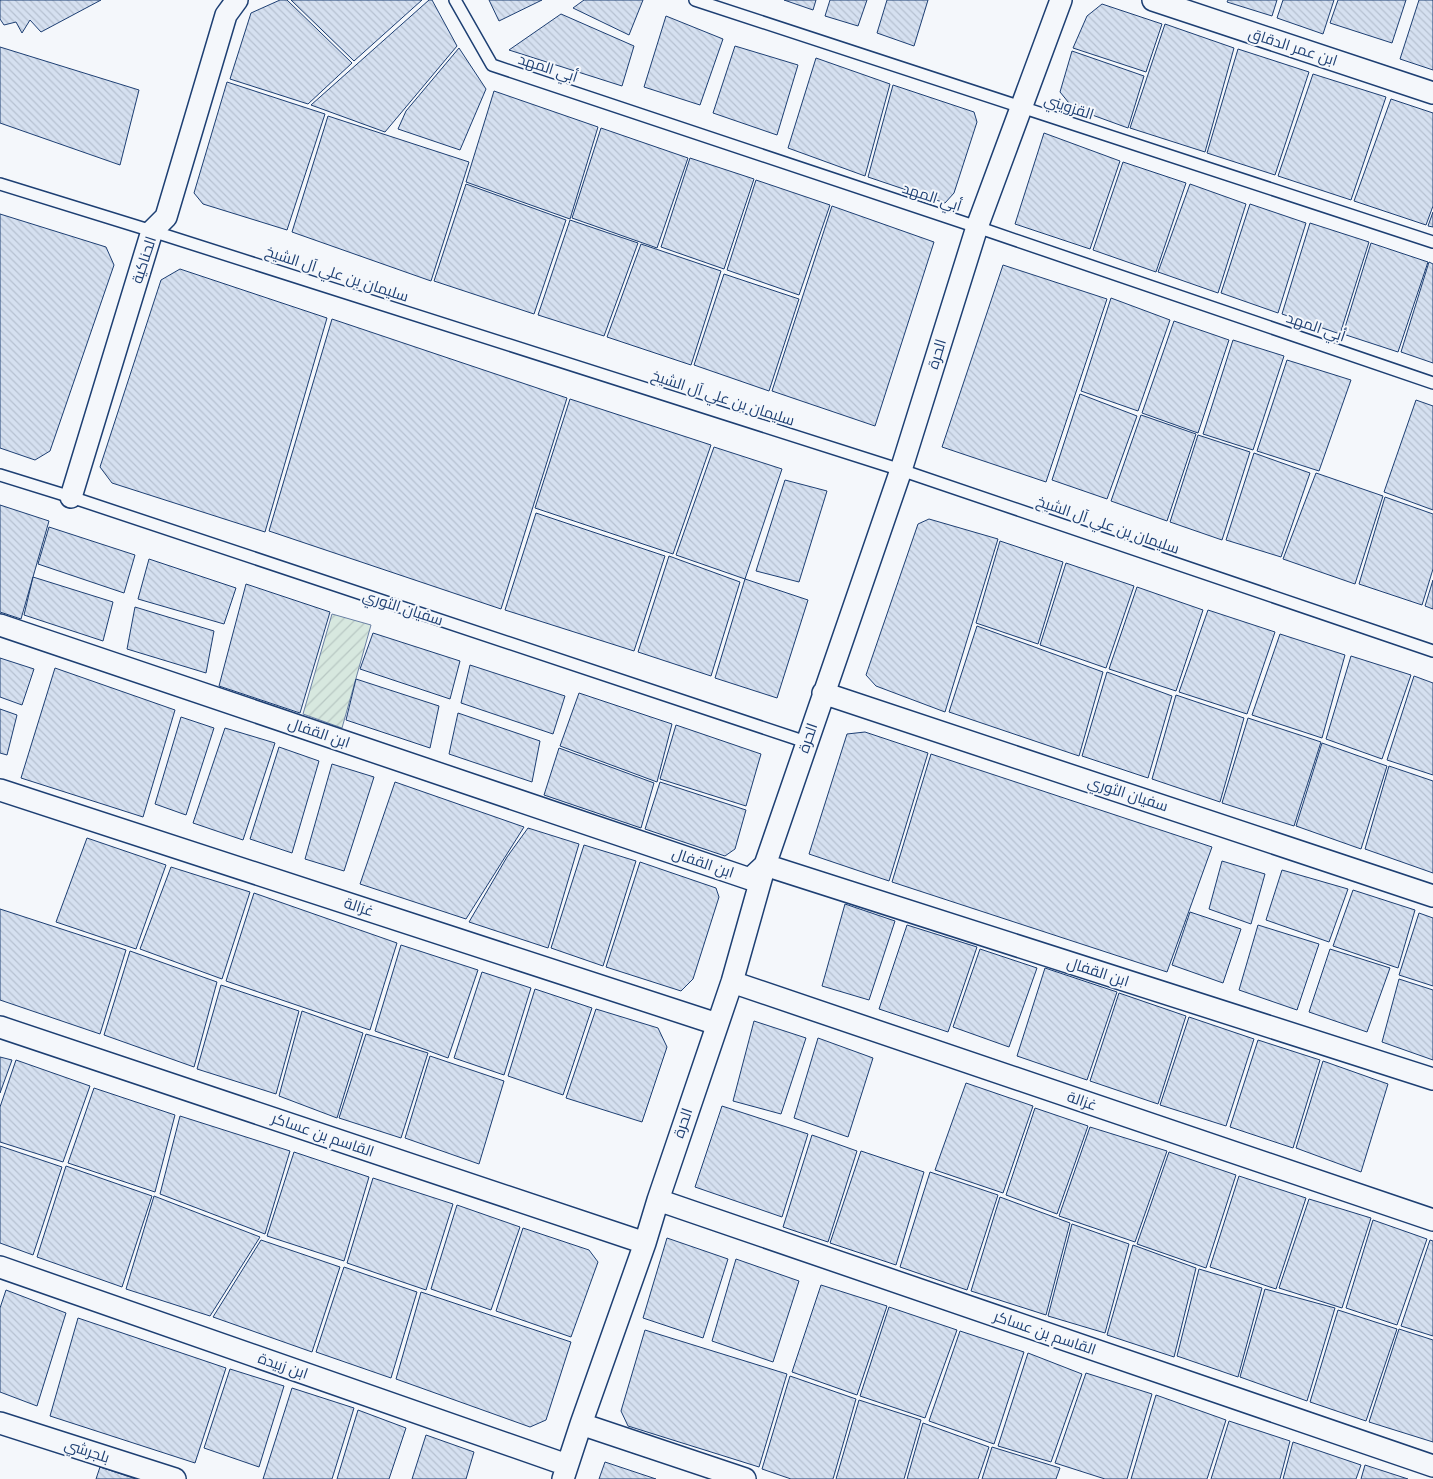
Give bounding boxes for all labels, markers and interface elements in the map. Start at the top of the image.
street label: ابن عمر الدقاق [1246,23,1340,71]
street label: أبي المهد [515,49,580,89]
street label: القزويني [1041,90,1096,126]
street label: أبي المهد [899,178,964,218]
street label: الحناكية [127,234,160,286]
street label: سليمان بن علي آل الشيخ [262,241,411,309]
street label: أبي المهد [1283,308,1348,348]
street label: الحرة [923,337,950,371]
street label: سليمان بن علي آل الشيخ [648,365,797,433]
street label: سليمان بن علي آل الشيخ [1033,491,1182,561]
street label: سفيان الثوري [360,586,446,632]
street label: ابن القفال [285,713,353,753]
street label: الحرة [794,720,821,755]
street label: سفيان الثوري [1085,772,1171,818]
street label: ابن القفال [669,843,737,883]
street label: غزالة [342,893,376,920]
street label: ابن القفال [1064,953,1132,991]
street label: غزالة [1065,1087,1100,1114]
street label: الحرة [669,1105,696,1140]
street label: القاسم بن عساكر [268,1108,377,1162]
street label: القاسم بن عساكر [990,1306,1099,1360]
street label: ابن زبيدة [255,1348,311,1384]
street label: بلجرشي [61,1434,112,1470]

